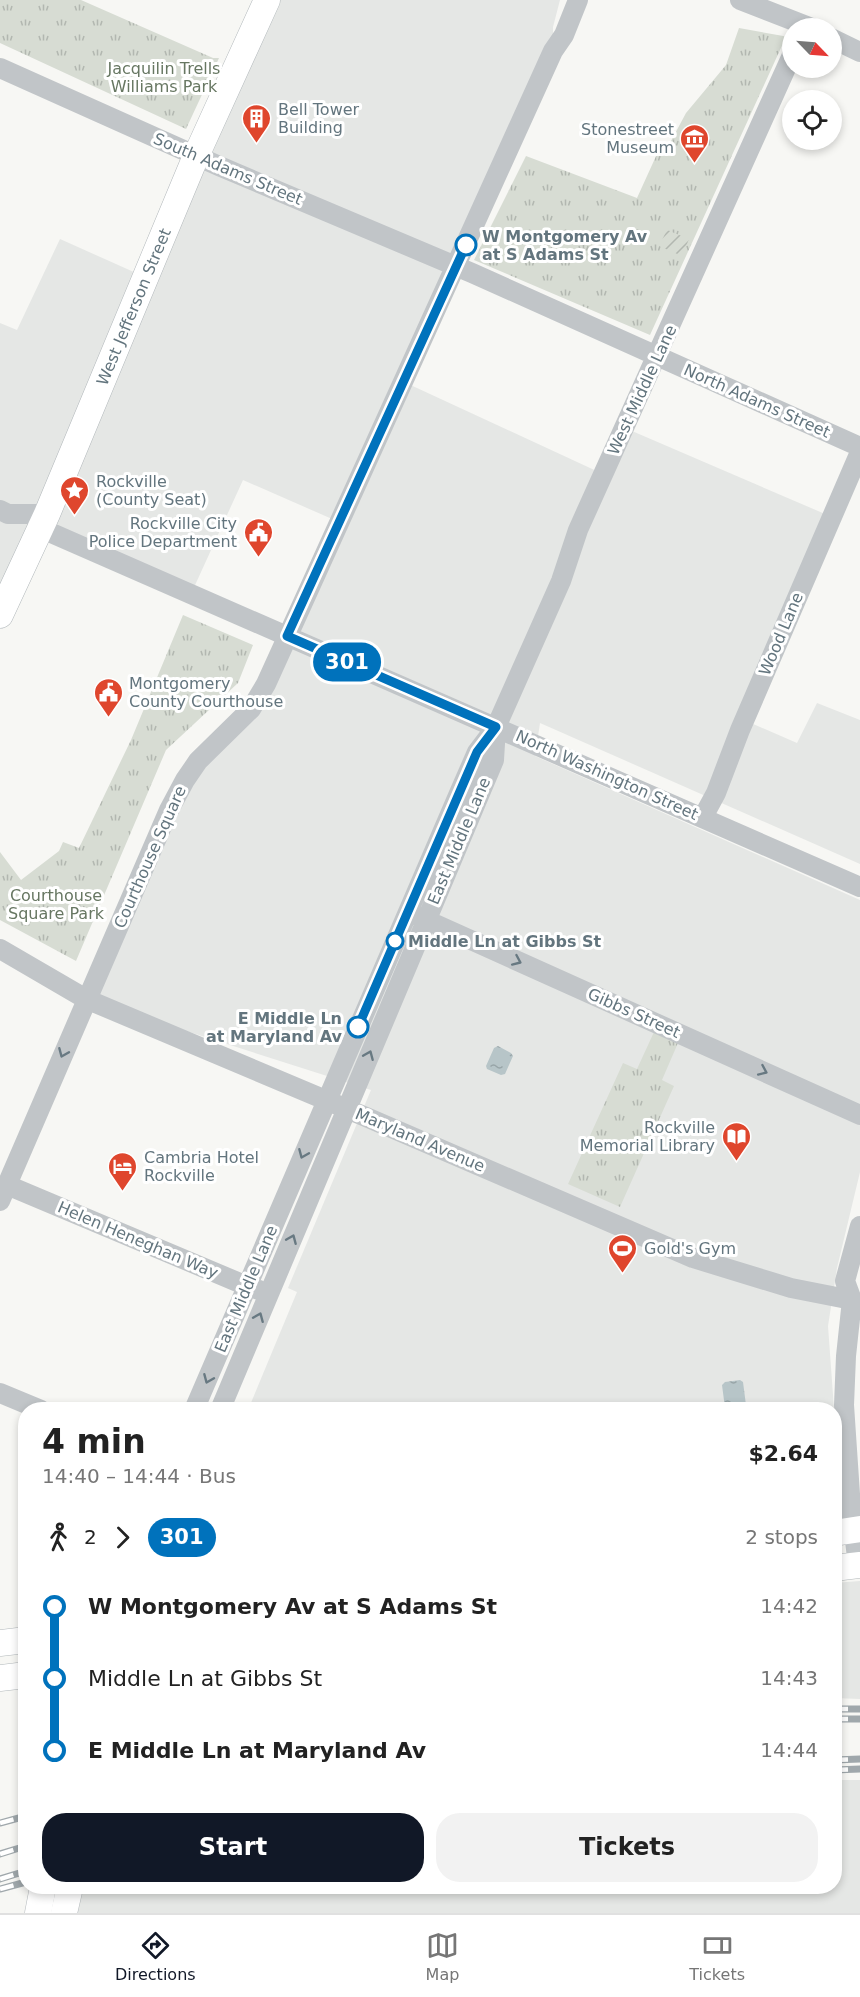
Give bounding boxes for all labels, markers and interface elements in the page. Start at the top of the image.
north arrow [782,18,842,78]
map controls [782,18,842,150]
park label: Jacquilin Trells Williams Park [107,59,220,96]
button: locate [782,90,842,150]
place label: Bell Tower Building [278,100,360,137]
building icon: Bell Tower Building [241,102,273,144]
place label: Stonestreet Museum [581,120,674,157]
museum icon: Stonestreet Museum [679,122,711,164]
street label: South Adams Street [151,129,305,209]
street label: West Jefferson Street [92,225,174,388]
place label: W Montgomery Av at S Adams St [482,227,648,264]
marker: W Montgomery Av at S Adams St [455,234,477,256]
street label: West Middle Lane [604,322,680,458]
street label: North Adams Street [681,360,833,442]
place label: Rockville (County Seat) [96,472,207,509]
place icon: Rockville (County Seat) [59,474,91,516]
place label: Rockville City Police Department [89,514,237,551]
public building icon: Rockville City Police Department [242,516,274,558]
street label: Wood Lane [755,590,807,678]
line badge: 301 [312,642,382,682]
text: 301 [325,650,369,674]
place label: Montgomery County Courthouse [129,674,283,711]
public building icon: Montgomery County Courthouse [92,676,124,718]
street label: North Washington Street [513,726,701,824]
street label: East Middle Lane [424,775,494,907]
street label: Courthouse Square [110,783,190,931]
park label: Courthouse Square Park [8,886,105,923]
marker: Middle Ln at Gibbs St [386,932,404,950]
place label: Middle Ln at Gibbs St [408,932,602,951]
one-way arrow [511,954,522,966]
street label: Gibbs Street [585,984,683,1042]
place label: E Middle Ln at Maryland Av [206,1009,343,1046]
marker: E Middle Ln at Maryland Av [347,1016,369,1038]
one-way arrow [58,1047,70,1058]
one-way arrow [362,1050,374,1061]
one-way arrow [757,1064,768,1076]
street label: Maryland Avenue [352,1104,488,1176]
place label: Rockville Memorial Library [580,1118,715,1155]
library icon: Rockville Memorial Library [720,1120,752,1162]
place label: Cambria Hotel Rockville [144,1148,259,1185]
one-way arrow [299,1148,311,1159]
hotel icon: Cambria Hotel Rockville [107,1150,139,1192]
street label: Helen Heneghan Way [55,1198,221,1282]
street label: East Middle Lane [211,1223,281,1355]
sports icon: Gold's Gym [607,1232,639,1274]
one-way arrow [285,1234,297,1245]
place label: Gold's Gym [644,1239,736,1258]
one-way arrow [252,1313,264,1324]
one-way arrow [203,1373,215,1384]
text: 4 min [42,1422,146,1461]
text: $2.64 [748,1441,818,1466]
text: 14:40 – 14:44 · Bus [42,1464,236,1488]
icon: walk [42,1521,75,1554]
icon: forward [106,1521,139,1554]
text: 2 [84,1525,97,1549]
text: 301 [160,1525,204,1549]
text: 2 stops [745,1525,818,1549]
text: W Montgomery Av at S Adams St [88,1594,497,1619]
text: 14:42 [760,1594,818,1618]
text: Middle Ln at Gibbs St [88,1666,322,1691]
text: 14:43 [760,1666,818,1690]
text: E Middle Ln at Maryland Av [88,1738,426,1763]
text: 14:44 [760,1738,818,1762]
button: Start [42,1813,424,1882]
button: Tickets [436,1813,818,1882]
tab: Directions [115,1929,196,1984]
tab: Map [426,1929,459,1984]
tab: Tickets [689,1929,745,1984]

